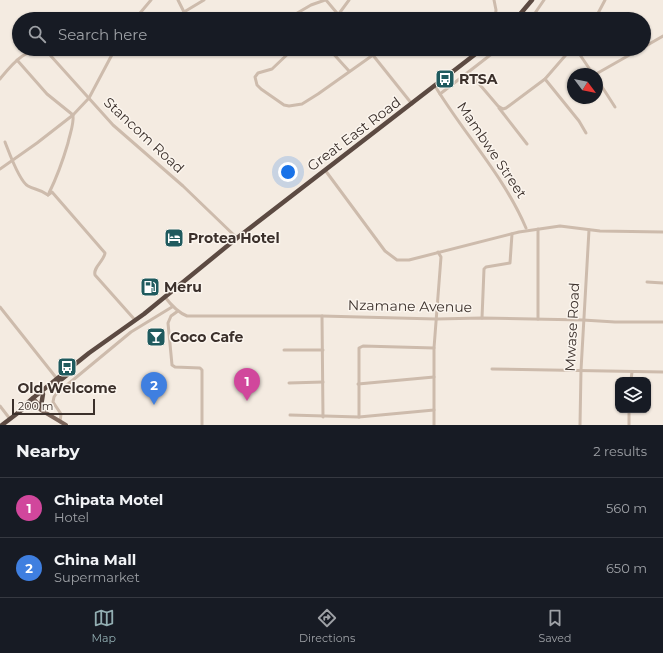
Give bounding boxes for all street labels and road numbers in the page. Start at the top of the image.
street label: Stancom Road [100,93,188,177]
street label: Great East Road [304,93,404,175]
street label: Mambwe Street [453,98,531,202]
street label: Mwase Road [561,282,583,372]
street label: Nzamane Avenue [348,296,472,316]

